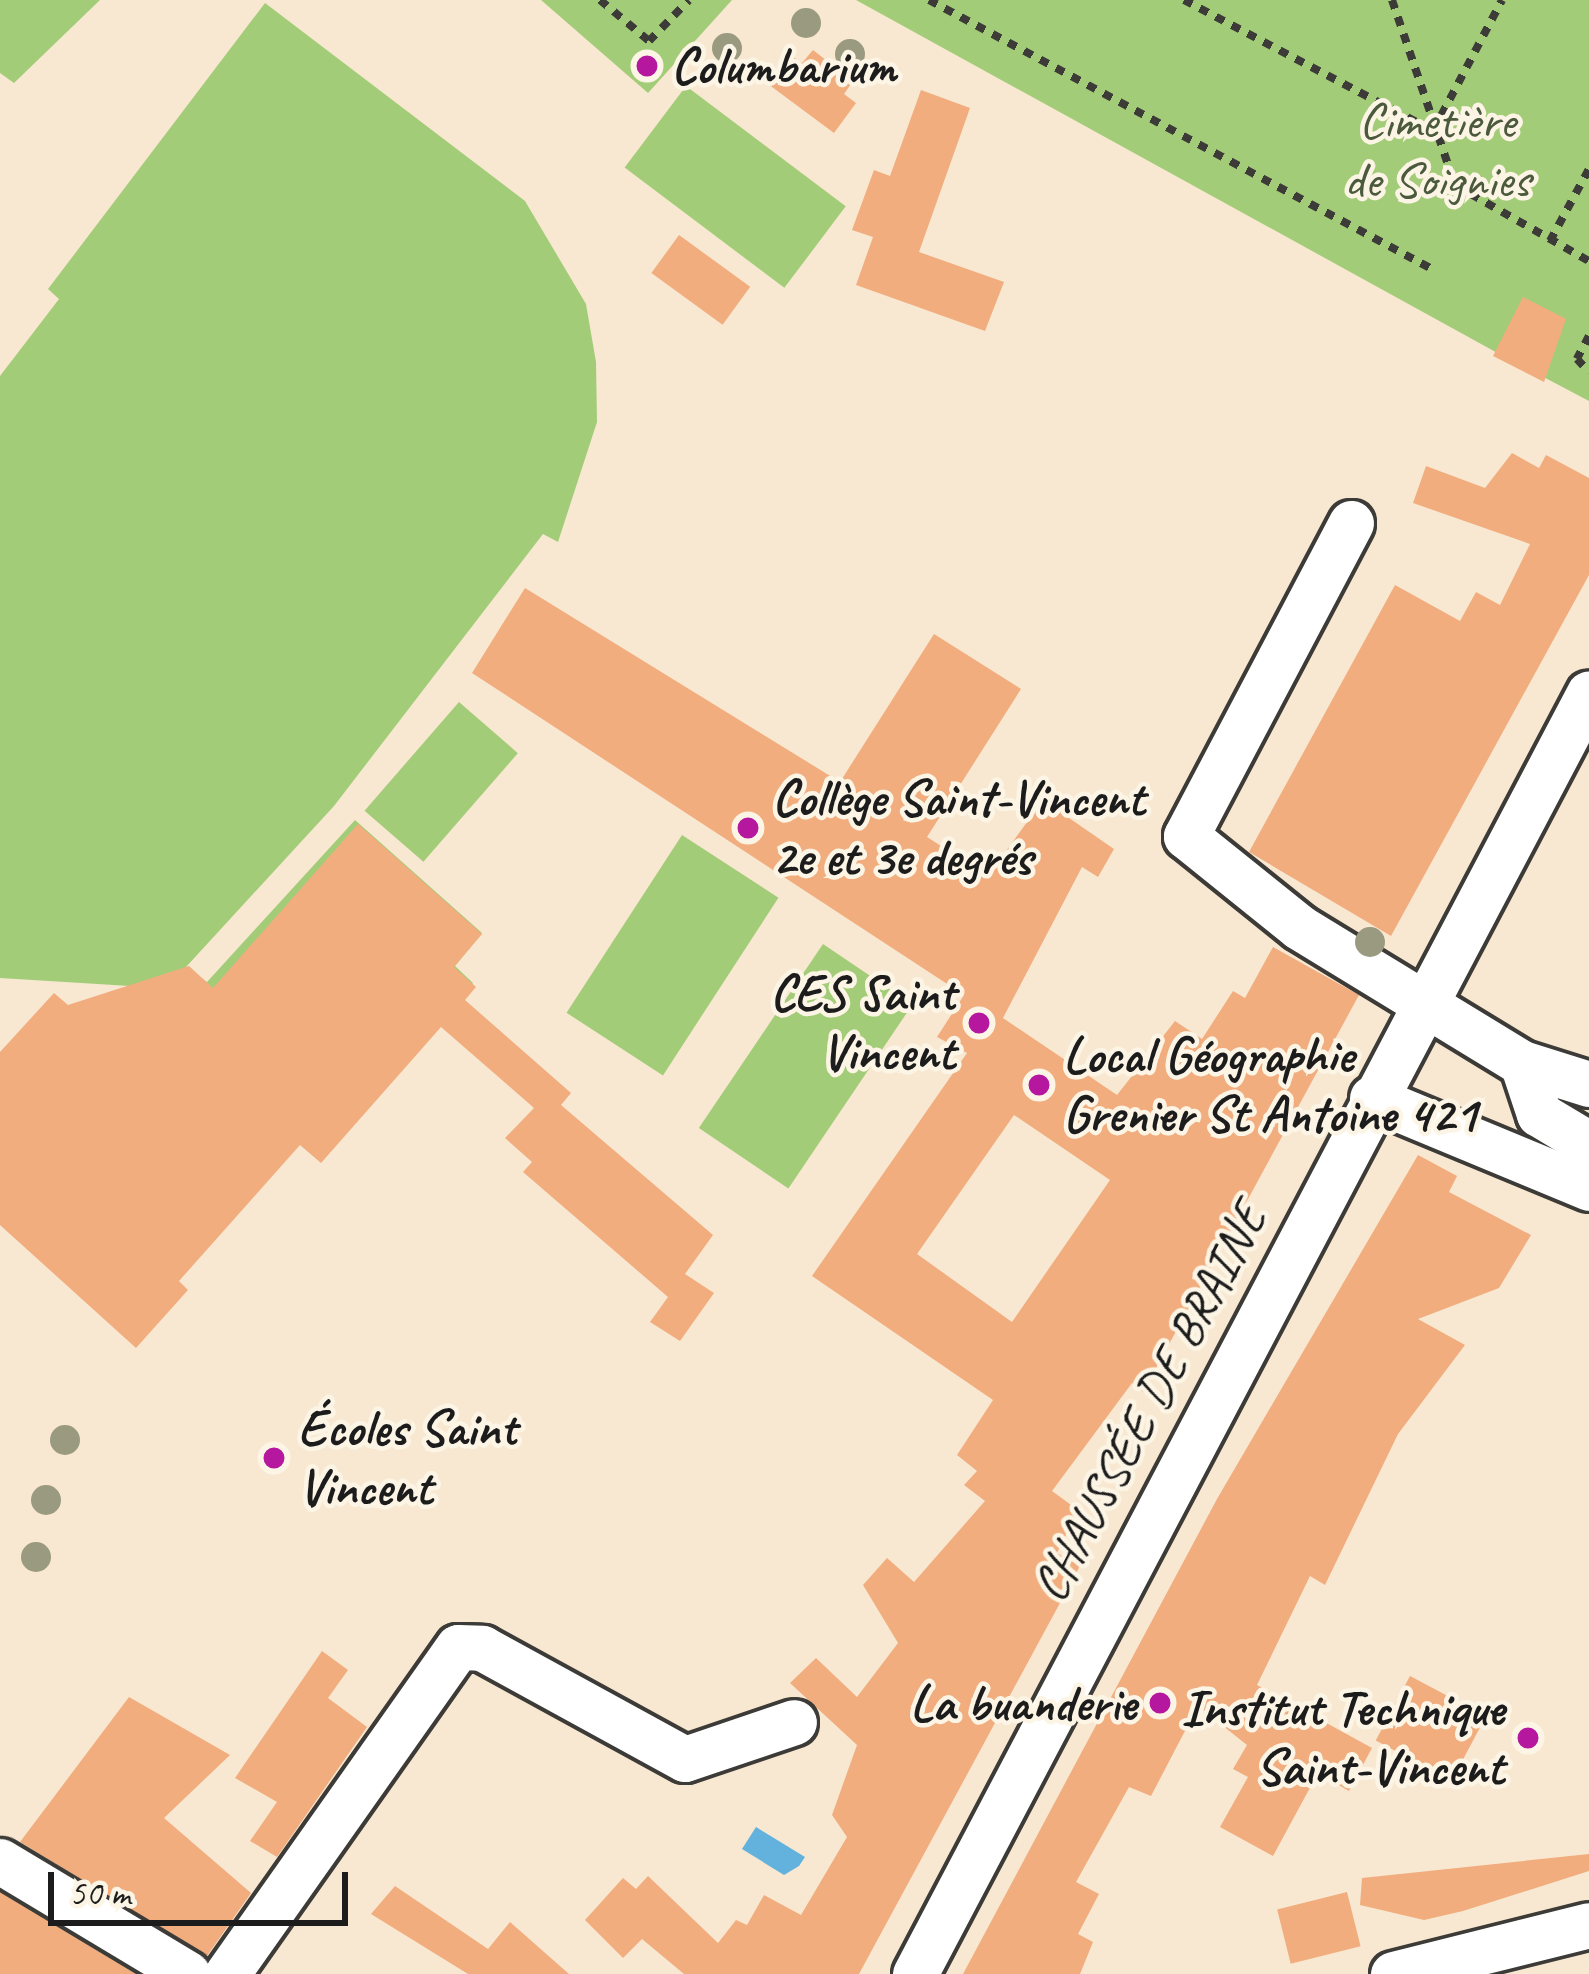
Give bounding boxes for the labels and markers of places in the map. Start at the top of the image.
place label: Columbarium [671,35,896,97]
marker: Columbarium [634,53,660,79]
place label: Collège Saint-Vincent 2e et 3e degrés [772,768,1146,888]
marker: Collège Saint-Vincent 2e et 3e degrés [735,815,761,841]
place label: CES Saint Vincent [770,963,955,1083]
marker: CES Saint Vincent [966,1010,992,1036]
place label: Local Géographie Grenier St Antoine 421 [1063,1025,1476,1145]
marker: Local Géographie Grenier St Antoine 421 [1026,1072,1052,1098]
place label: Écoles Saint Vincent [298,1398,517,1518]
marker: Écoles Saint Vincent [261,1445,287,1471]
place label: La buanderie [911,1672,1136,1734]
place label: Institut Technique Saint-Vincent [1184,1678,1504,1798]
marker: La buanderie [1147,1690,1173,1716]
marker: Institut Technique Saint-Vincent [1515,1725,1541,1751]

